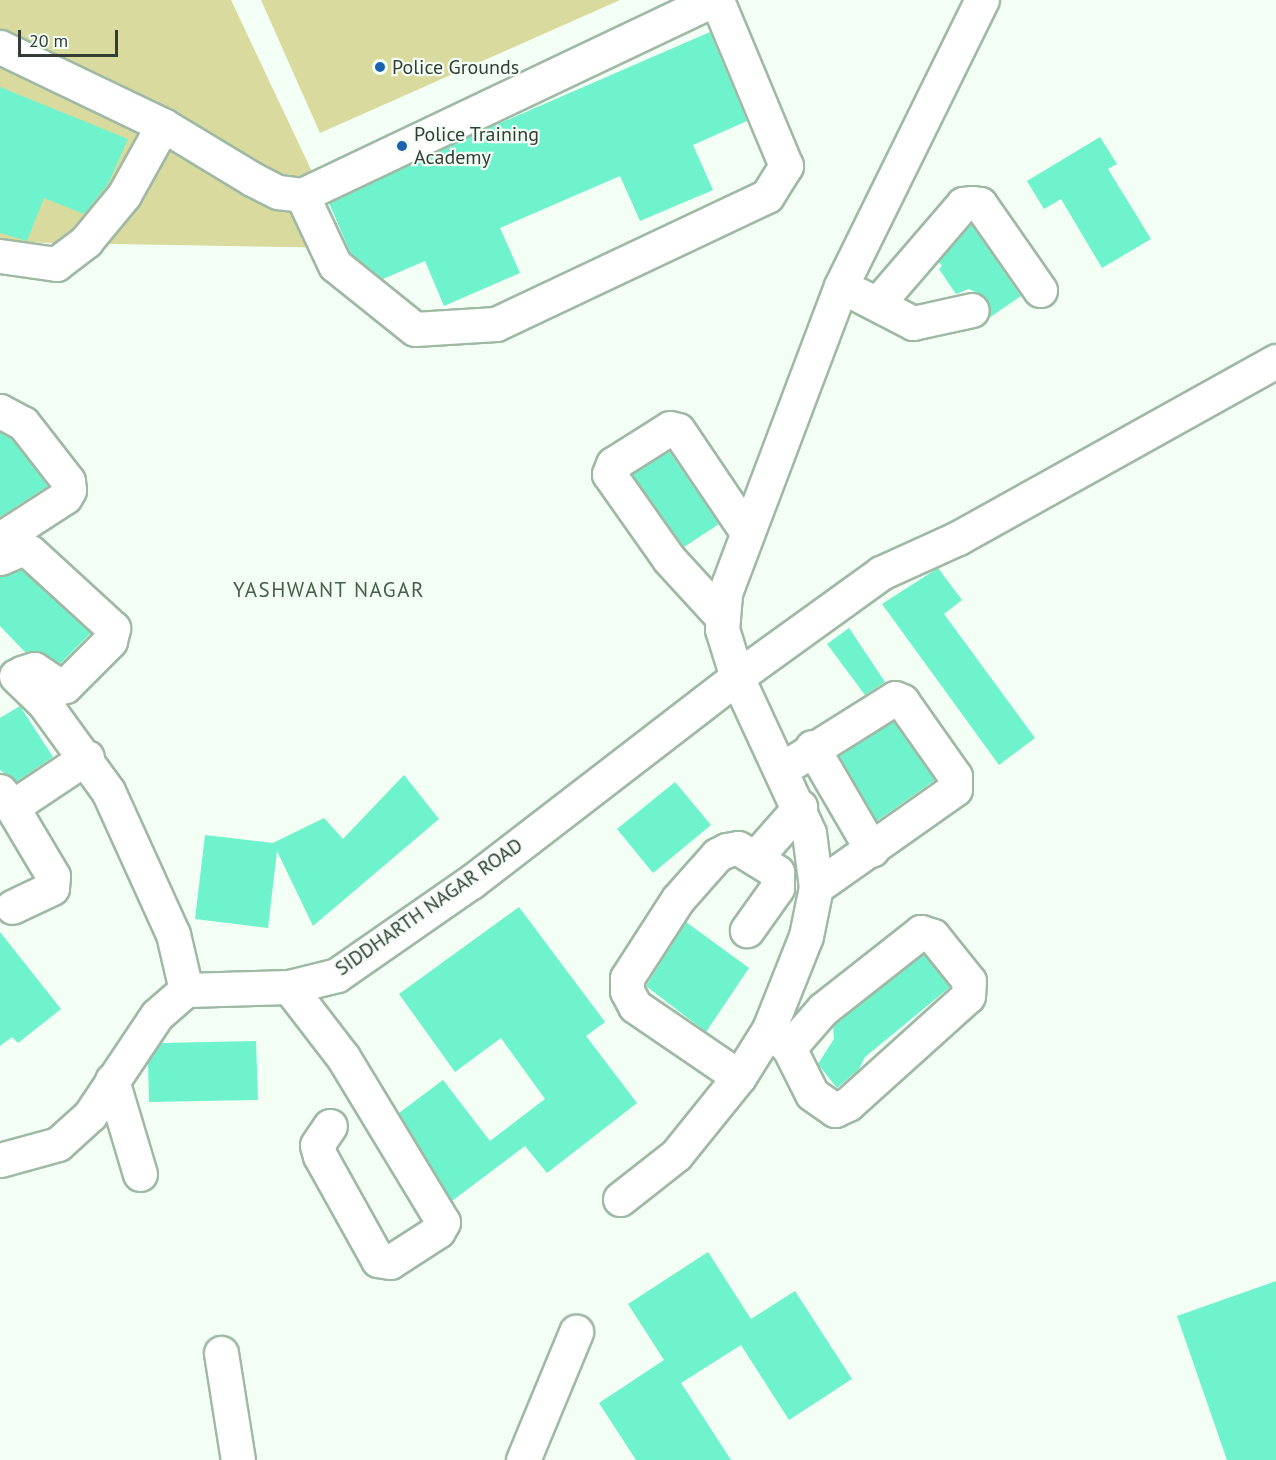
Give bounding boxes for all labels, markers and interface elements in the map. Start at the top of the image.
scale bar [21,18,122,56]
text: 20 m [29,29,68,52]
place label: Police Grounds [392,55,519,79]
marker: Police Grounds [373,60,387,74]
place label: Police Training Academy [414,122,539,169]
marker: Police Training Academy [395,139,409,153]
district label: YASHWANT NAGAR [233,577,425,603]
street label: SIDDHARTH NAGAR ROAD [331,833,527,981]

